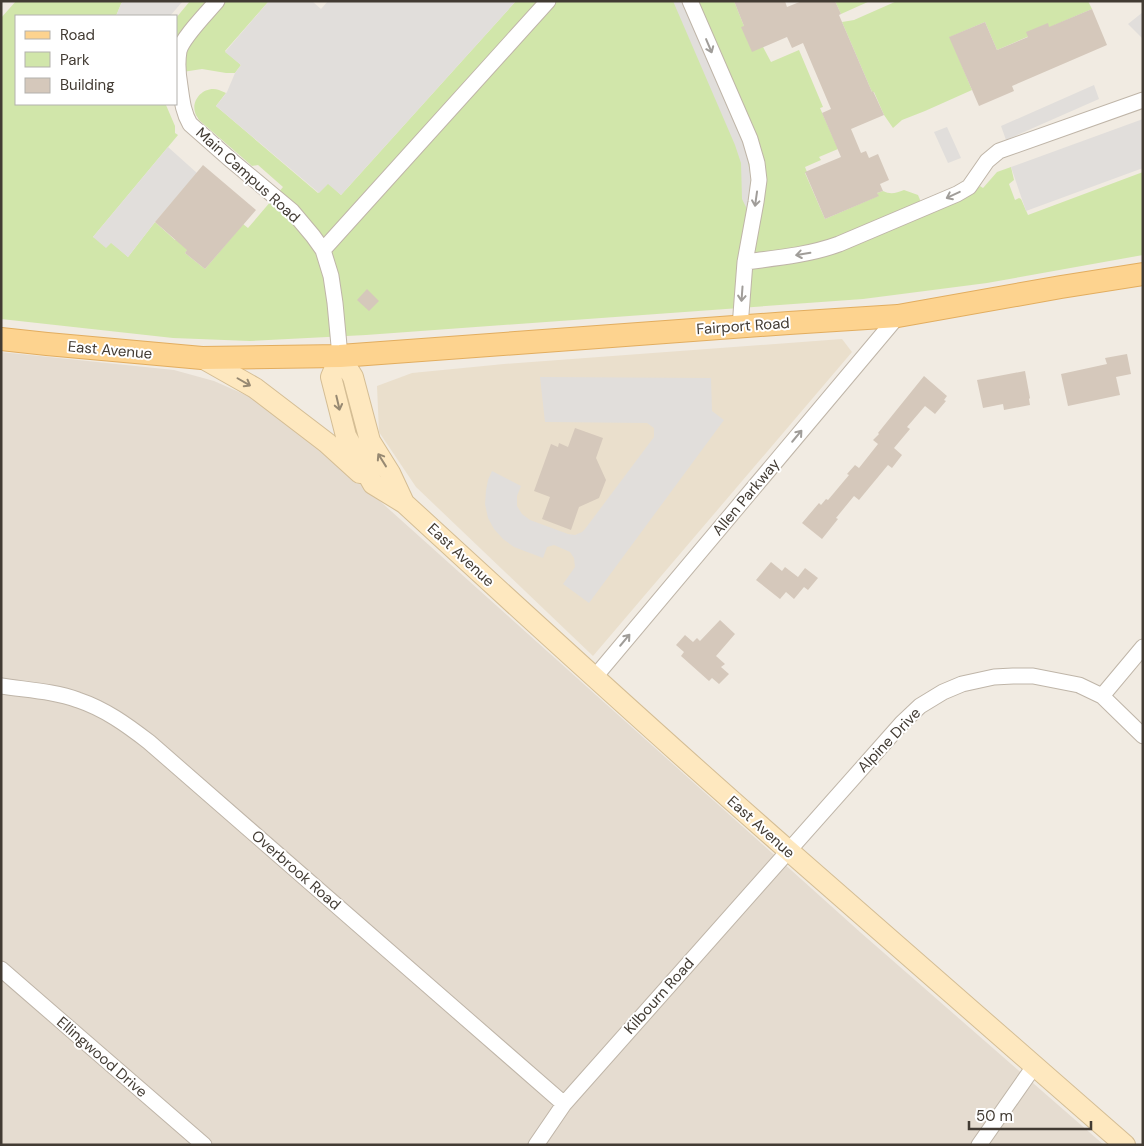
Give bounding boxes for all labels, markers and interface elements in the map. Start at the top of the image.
legend [15,15,178,105]
text: Road [60,25,95,45]
one-way arrow [705,38,715,53]
text: Park [60,50,90,70]
text: Building [60,75,115,95]
street label: Main Campus Road [192,123,304,227]
one-way arrow [751,191,761,207]
one-way arrow [946,191,961,200]
one-way arrow [795,249,811,259]
one-way arrow [738,286,747,302]
street label: Fairport Road [696,313,790,339]
street label: East Avenue [67,336,153,364]
one-way arrow [237,378,251,388]
one-way arrow [333,394,343,410]
one-way arrow [792,429,803,442]
one-way arrow [376,453,386,467]
street label: Allen Parkway [708,454,785,540]
street label: East Avenue [423,519,499,591]
one-way arrow [620,634,631,647]
street label: Alpine Drive [853,703,925,777]
street label: East Avenue [723,791,799,863]
street label: Overbrook Road [247,826,345,914]
street label: Kilbourn Road [620,954,698,1038]
street label: Ellingwood Drive [53,1012,151,1102]
scale bar [969,1098,1092,1130]
text: 50 m [976,1106,1013,1126]

